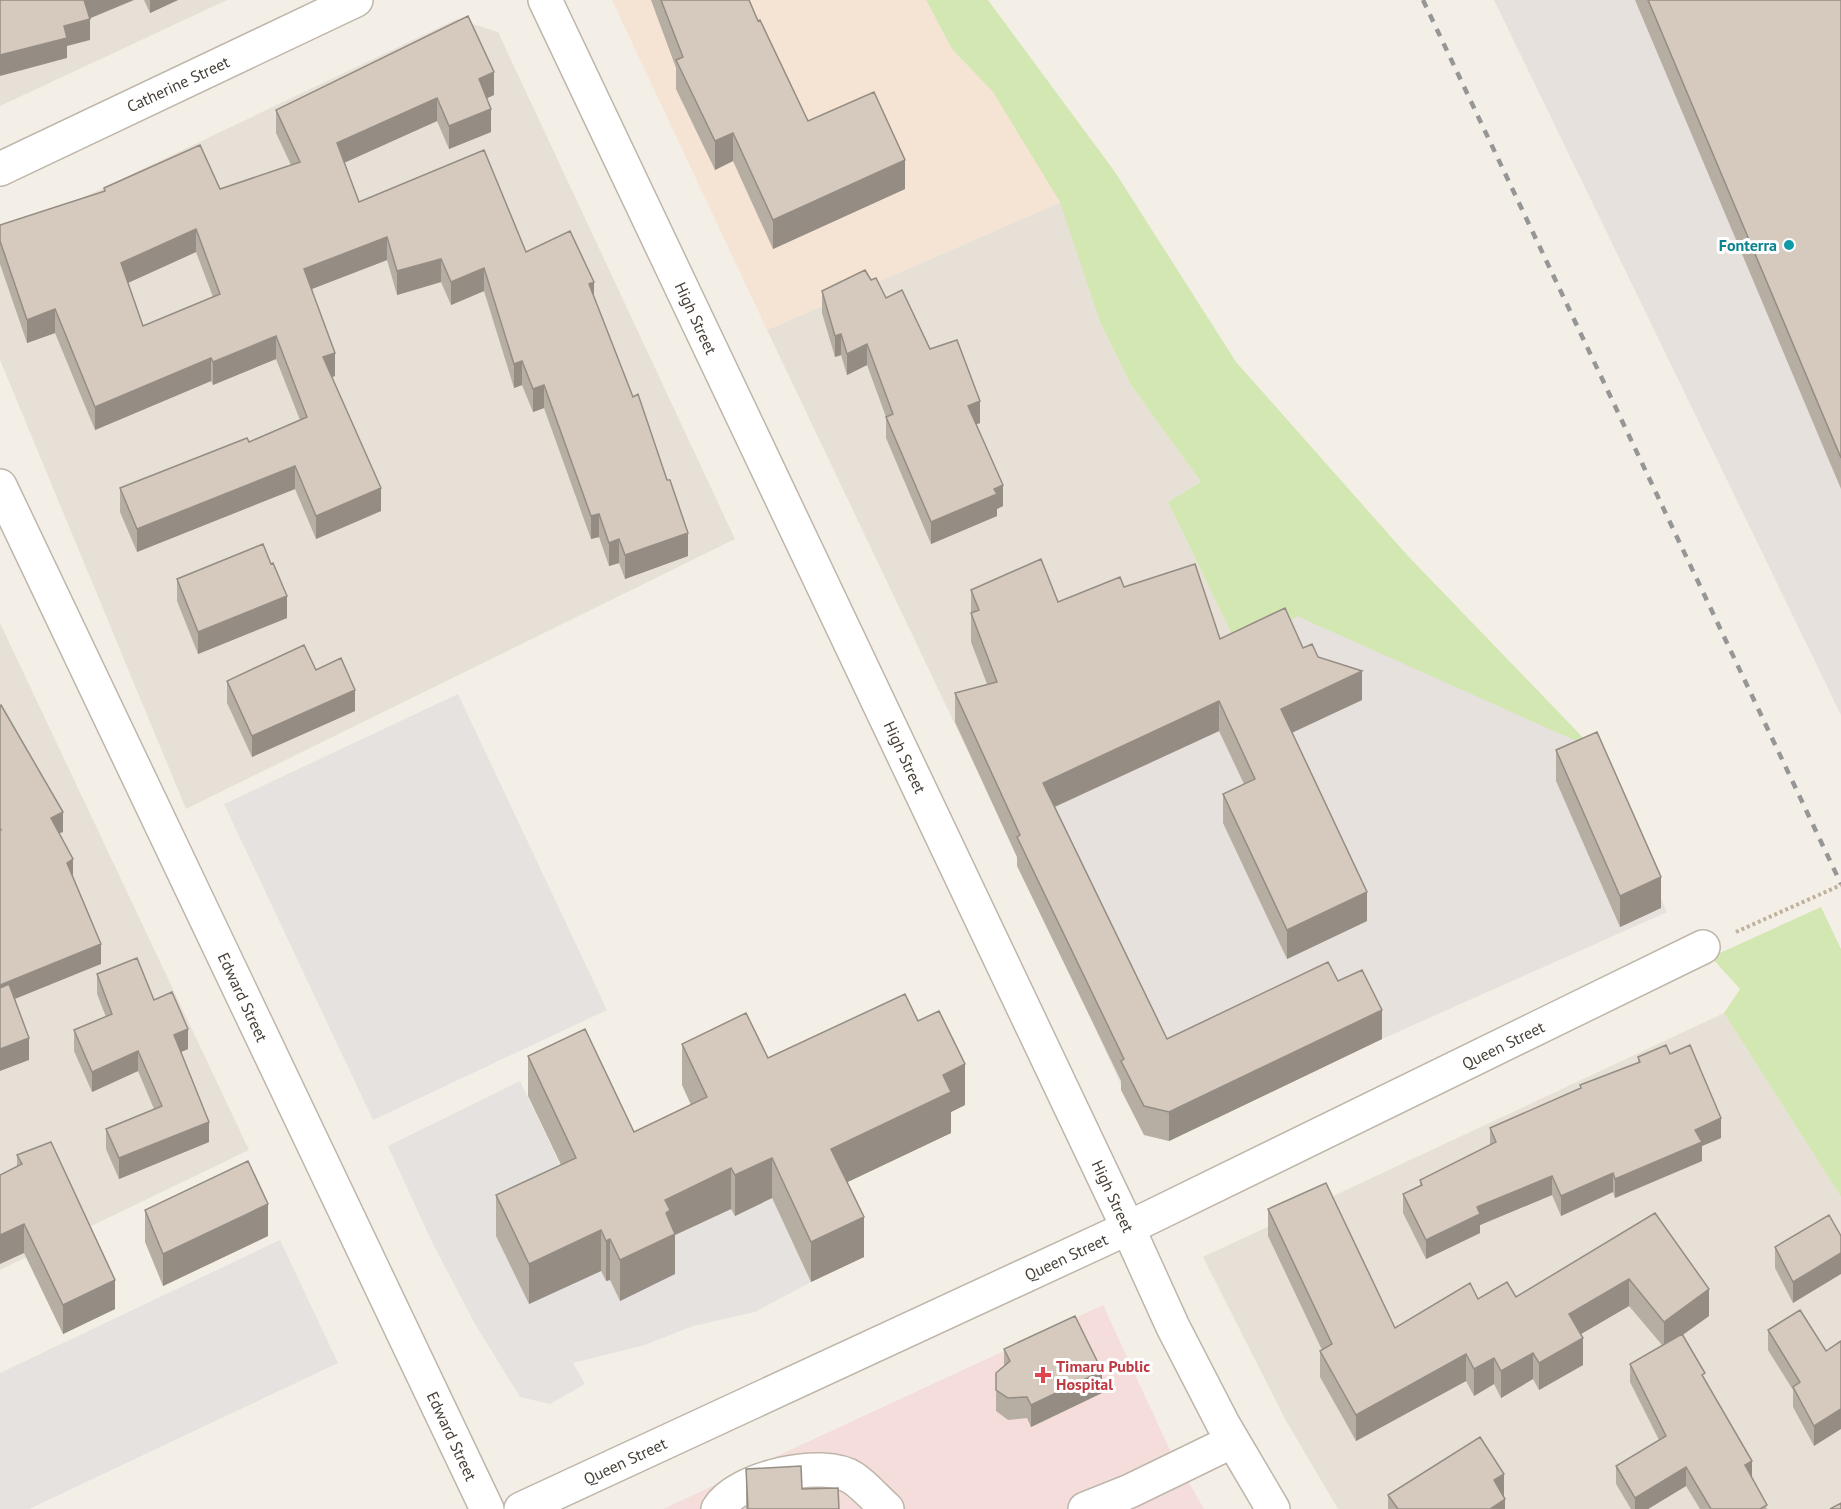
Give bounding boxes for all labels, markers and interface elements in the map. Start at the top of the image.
street label: Catherine Street [124,51,233,116]
place label: Fonterra [1719,235,1777,255]
marker: Fonterra [1782,238,1796,252]
street label: High Street [671,279,722,358]
street label: High Street [880,718,931,797]
street label: Edward Street [214,949,273,1045]
street label: Queen Street [1458,1016,1548,1074]
street label: High Street [1088,1157,1139,1236]
street label: Queen Street [1021,1229,1111,1285]
place label: Timaru Public Hospital [1056,1356,1150,1394]
marker: Timaru Public Hospital [1034,1366,1052,1384]
street label: Edward Street [423,1388,482,1484]
street label: Queen Street [580,1433,670,1489]

